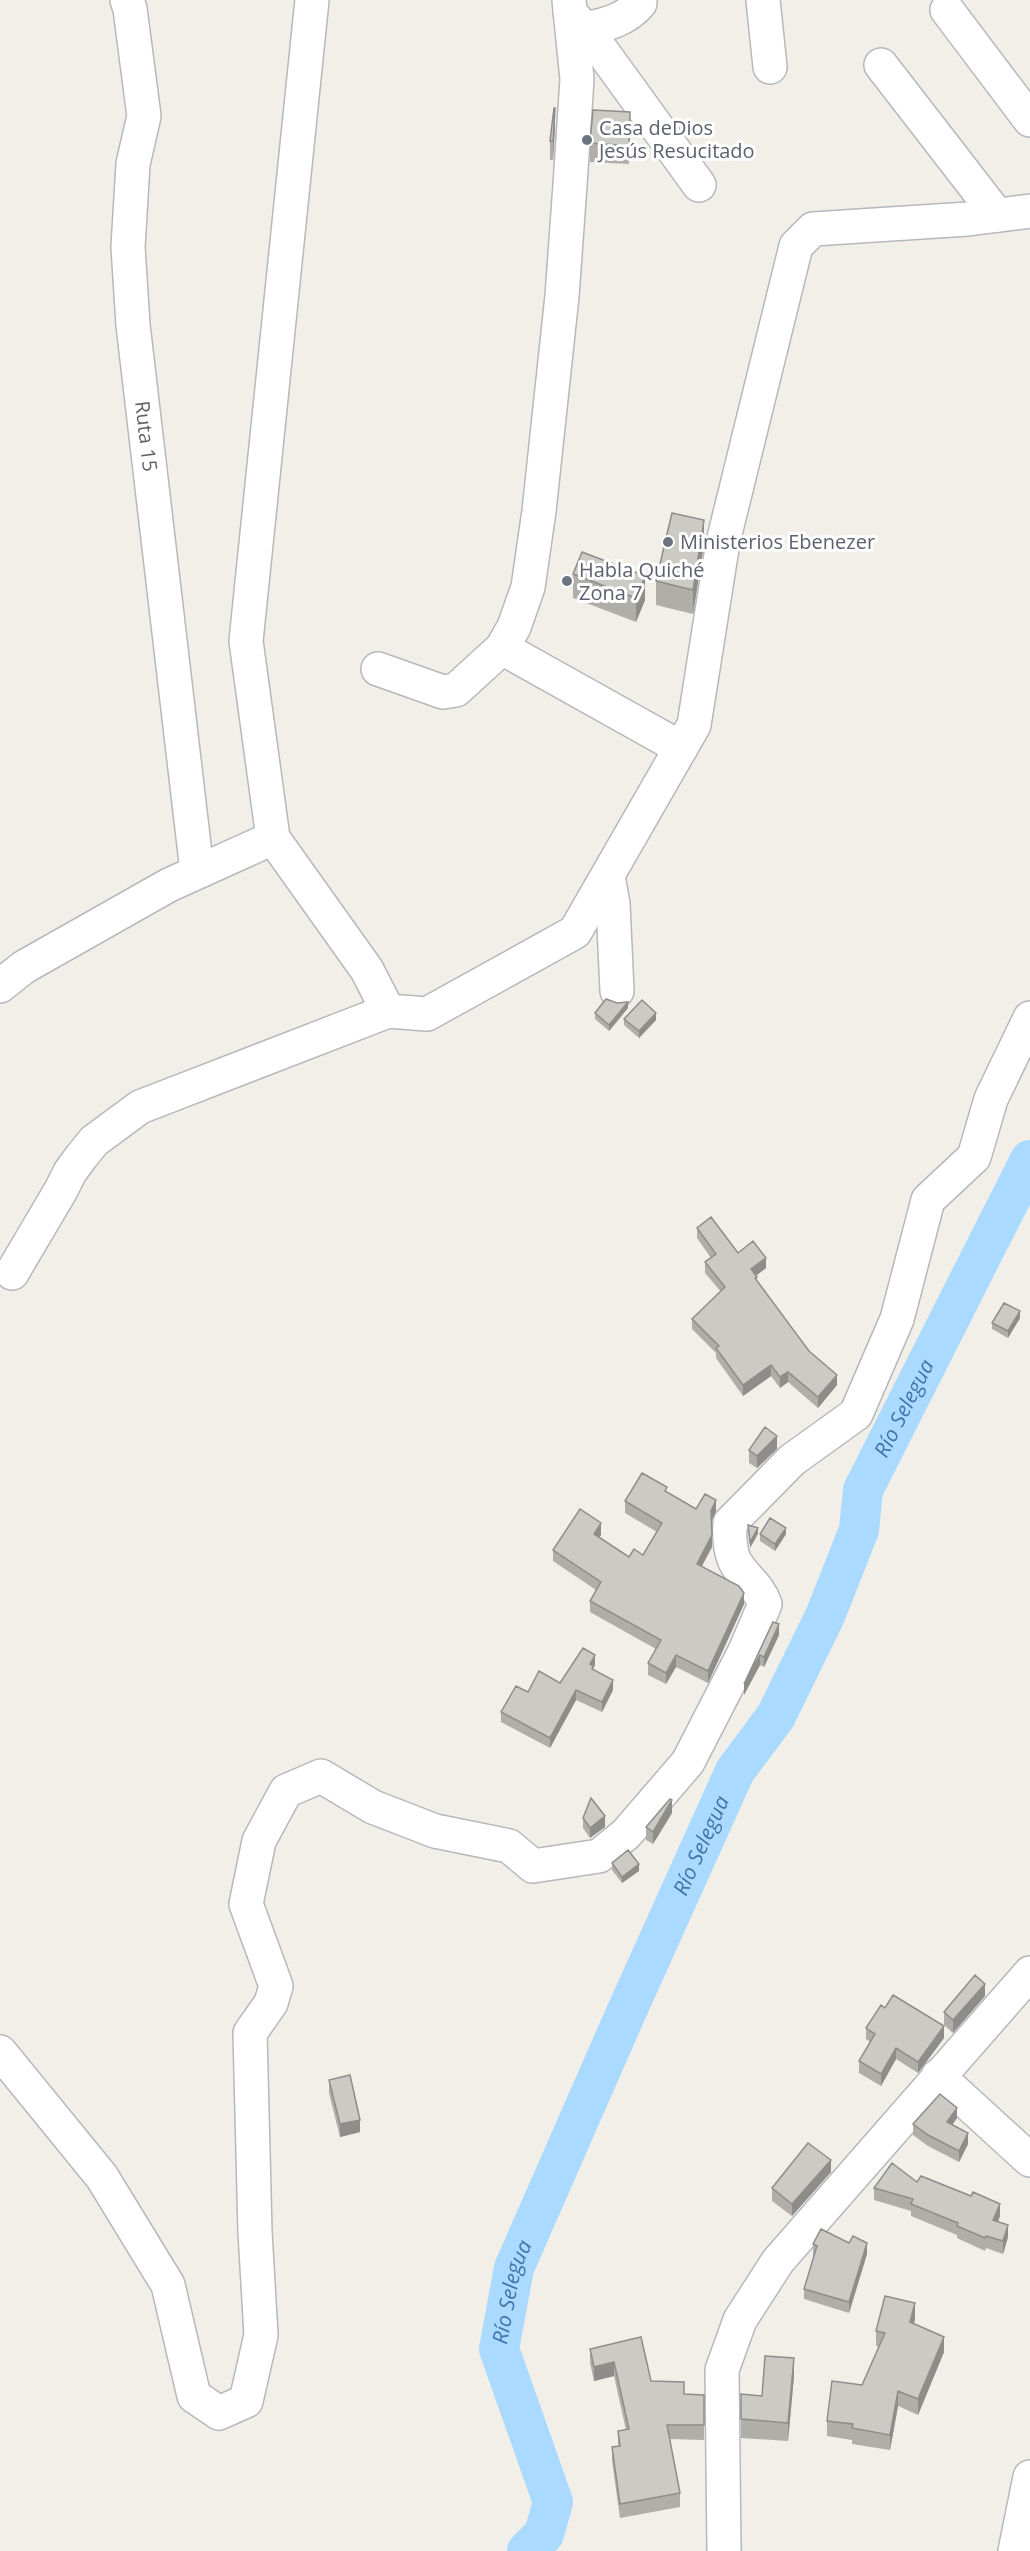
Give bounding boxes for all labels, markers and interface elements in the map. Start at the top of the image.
place label: Casa deDios Jesús Resucitado [597,114,755,164]
marker: Casa deDios Jesús Resucitado [580,133,594,147]
street label: Ruta 15 [129,399,164,473]
place label: Ministerios Ebenezer [680,528,875,555]
marker: Ministerios Ebenezer [661,535,675,549]
place label: Habla Quiché Zona 7 [579,556,704,606]
marker: Habla Quiché Zona 7 [560,574,574,588]
water label: Río Selegua [867,1354,940,1462]
water label: Río Selegua [666,1791,735,1899]
water label: Río Selegua [485,2235,538,2346]

